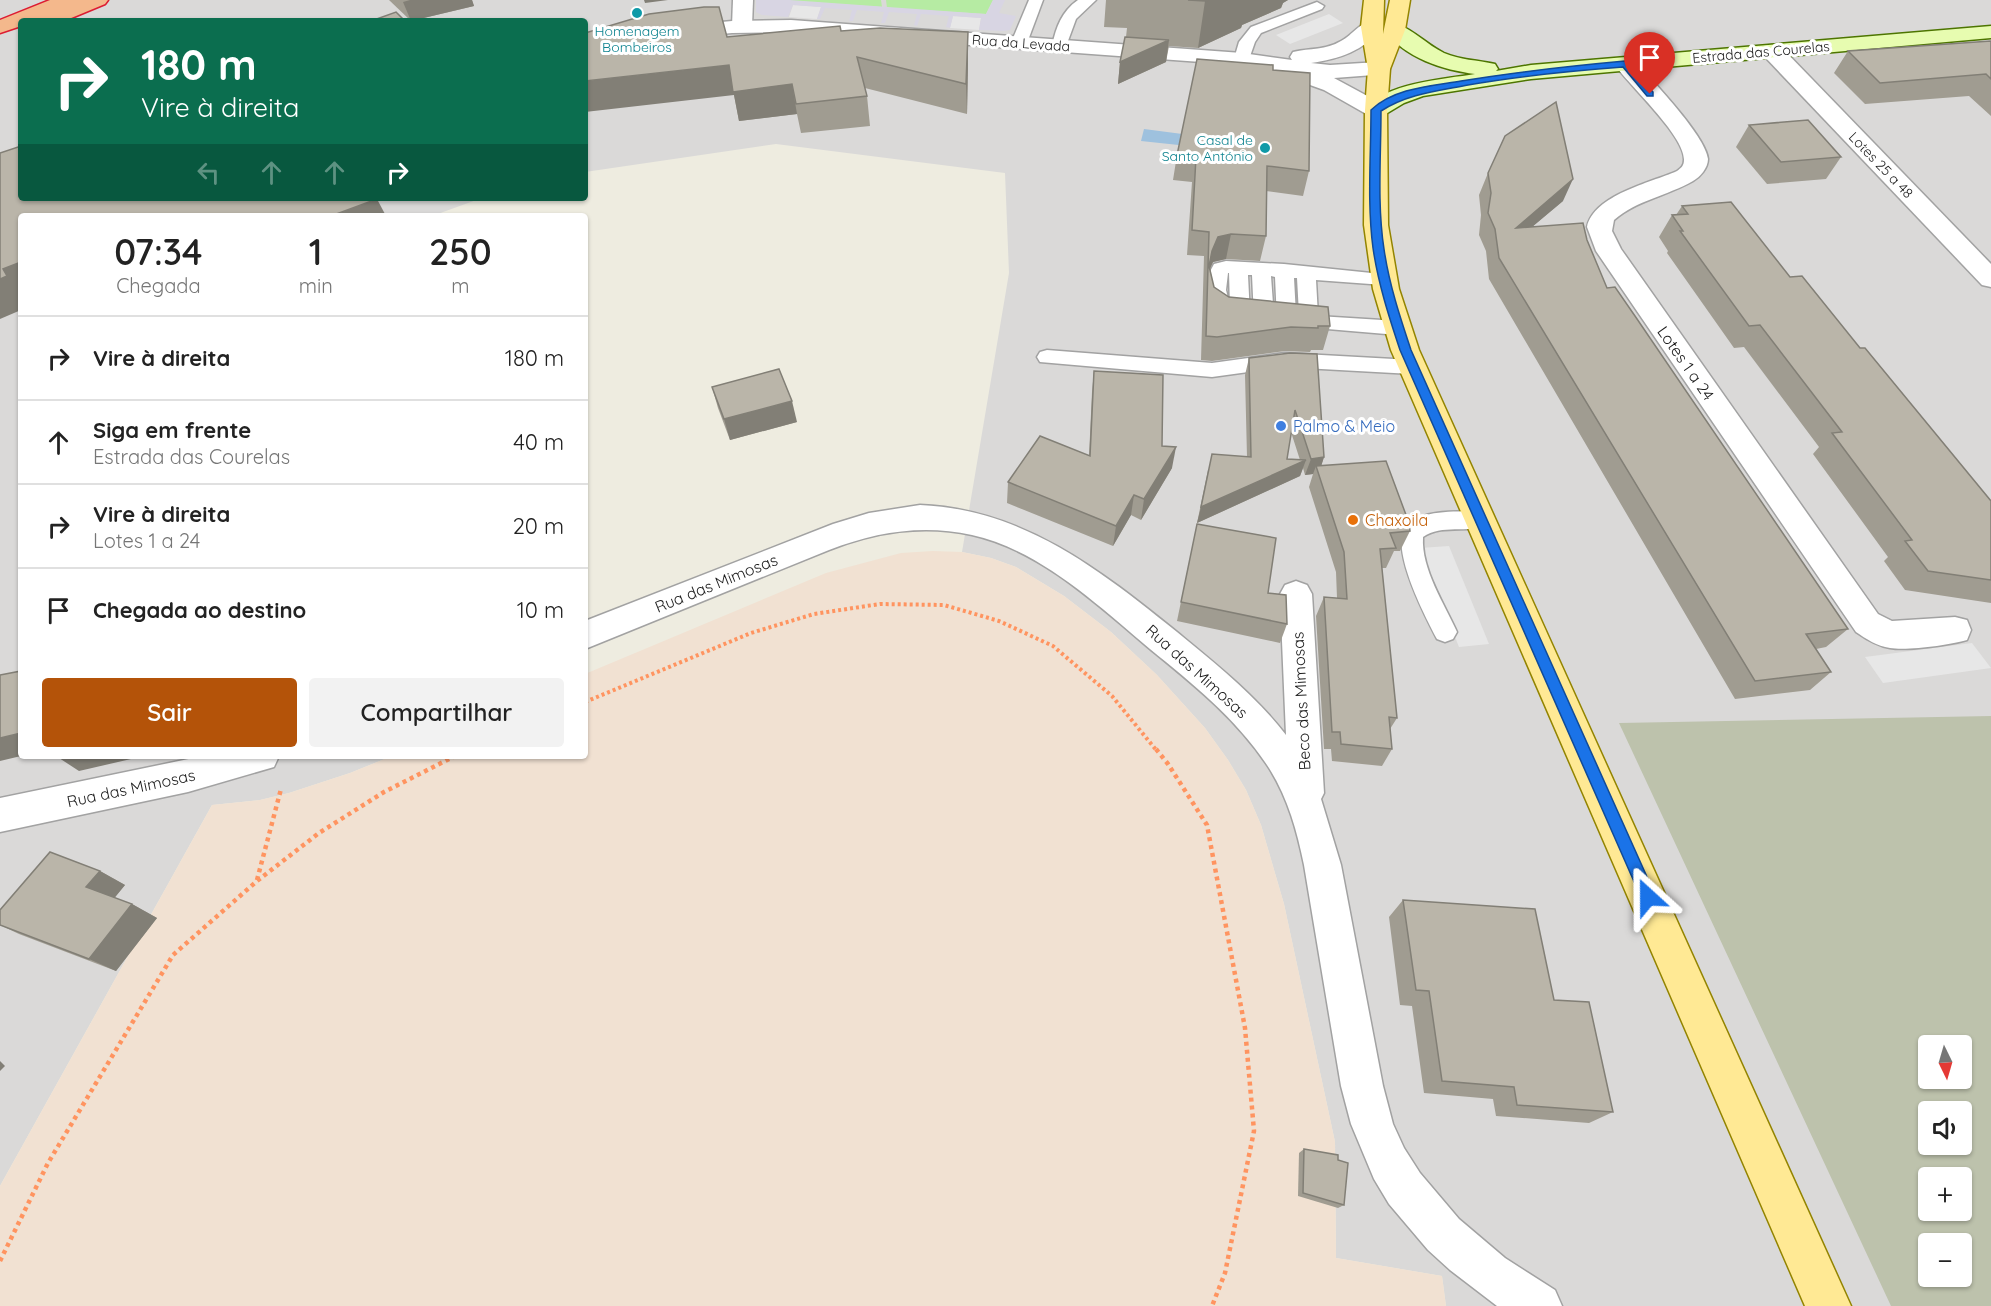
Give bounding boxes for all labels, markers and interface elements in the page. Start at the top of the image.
marker: Homenagem Bombeiros [630,6,644,20]
place label: Homenagem Bombeiros [595,22,679,56]
street label: Rua da Levada [971,31,1071,55]
pin [1624,32,1675,94]
street label: Estrada das Courelas [1692,37,1830,67]
text: 180 m [141,38,257,91]
icon: arrive [1633,41,1666,74]
icon: right [42,42,120,120]
text: Vire à direita [141,90,299,124]
street label: Lotes 25 a 48 [1845,128,1917,202]
place label: Casal de Santo António [1162,131,1253,165]
marker: Casal de Santo António [1258,141,1272,155]
icon: left [192,156,225,189]
icon: ahead [255,156,288,189]
icon: ahead [318,156,351,189]
icon: right [381,156,414,189]
text: 07:34 [114,229,202,274]
text: 1 [309,229,323,274]
text: 250 [429,229,492,274]
text: Chegada [116,273,201,298]
text: min [299,273,333,298]
text: m [451,273,469,298]
street label: Lotes 1 a 24 [1653,322,1719,404]
icon: right [42,342,75,375]
text: Vire à direita [93,344,230,372]
text: 180 m [505,344,564,372]
text: Siga em frente [93,416,251,444]
place label: Palmo & Meio [1293,416,1395,436]
marker: Palmo & Meio [1274,419,1288,433]
icon: ahead [42,426,75,459]
text: 40 m [513,428,564,456]
text: Estrada das Courelas [93,444,290,469]
text: Vire à direita [93,500,230,528]
icon: right [42,510,75,543]
place label: Chaxoila [1365,510,1428,530]
text: 20 m [513,512,564,540]
marker: Chaxoila [1346,513,1360,527]
text: Lotes 1 a 24 [93,528,200,553]
street label: Rua das Mimosas [652,549,780,617]
icon: arrive [42,594,75,627]
text: Chegada ao destino [93,596,306,624]
text: 10 m [517,596,564,624]
street label: Rua das Mimosas [1142,620,1252,722]
street label: Beco das Mimosas [1287,631,1315,771]
button: Sair [42,678,297,747]
button: Compartilhar [309,678,564,747]
street label: Rua das Mimosas [65,765,197,811]
position arrow [1616,865,1680,929]
north arrow [1918,1035,1972,1089]
map controls [1918,1035,1972,1287]
button: sound [1918,1101,1972,1155]
button: + [1918,1167,1972,1221]
button: − [1918,1233,1972,1287]

